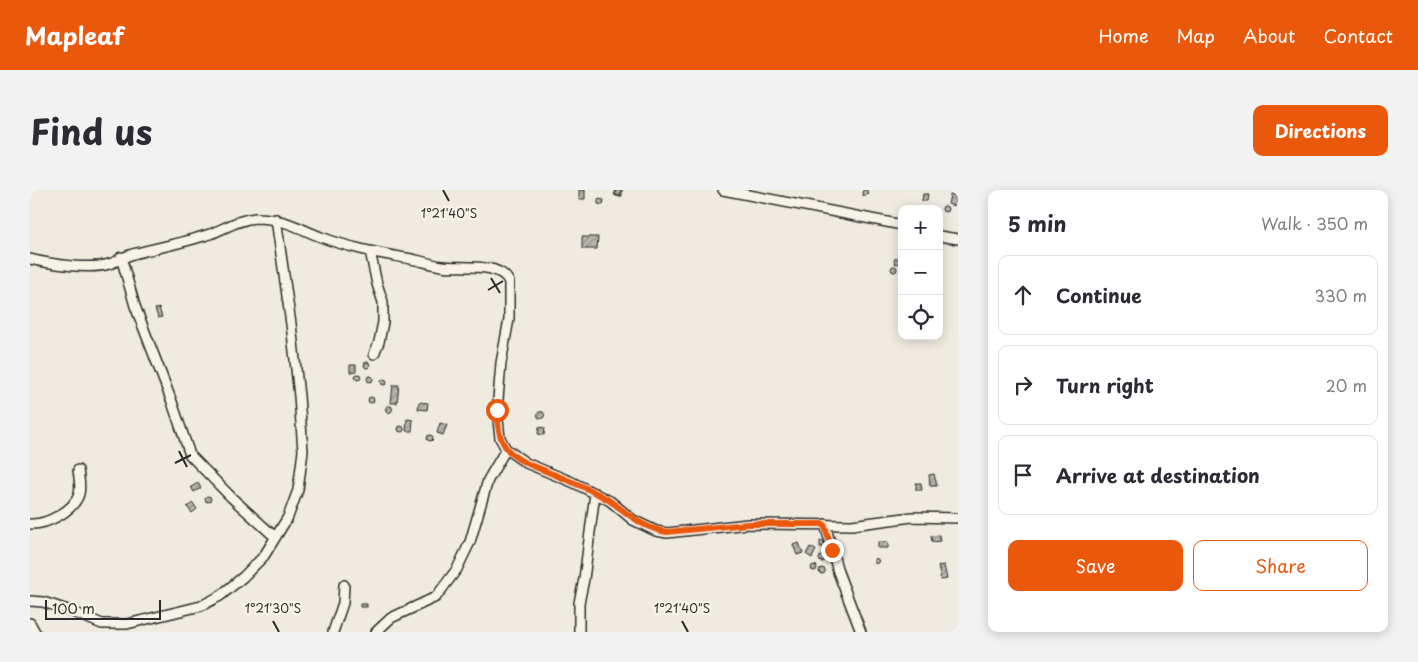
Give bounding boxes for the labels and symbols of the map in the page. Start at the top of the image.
text: 1°21'40"S [421,204,477,222]
route start [486,399,509,422]
route end [821,539,844,562]
scale bar [45,597,161,620]
text: 1°21'30"S [245,599,301,617]
text: 1°21'40"S [654,599,710,617]

